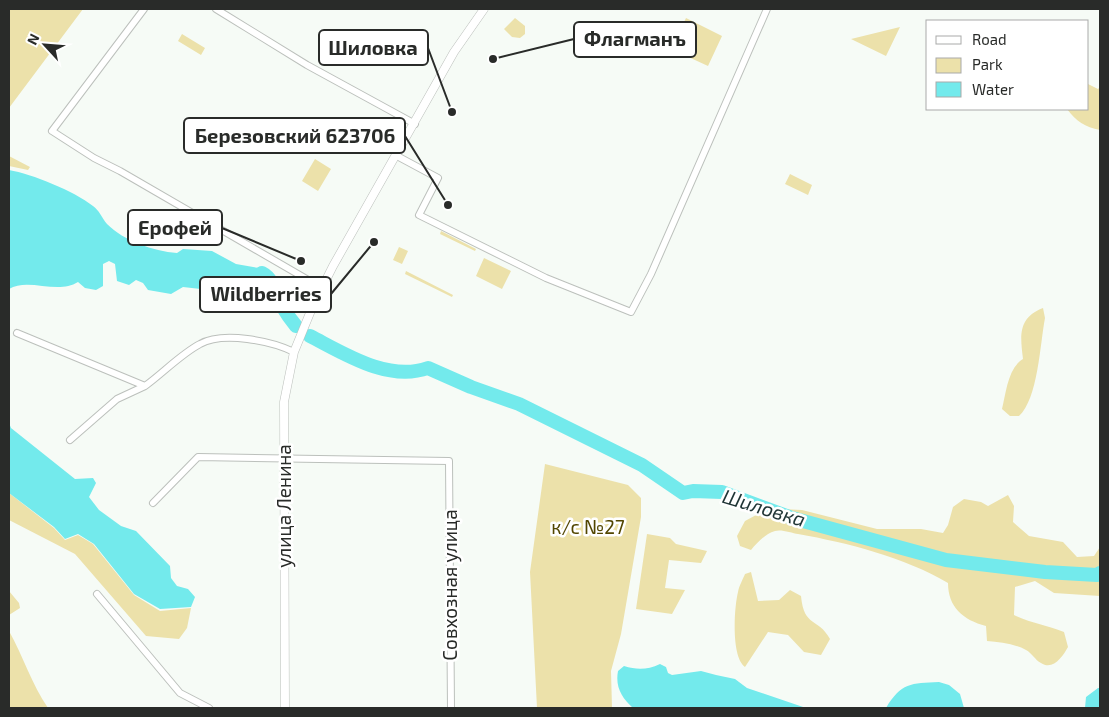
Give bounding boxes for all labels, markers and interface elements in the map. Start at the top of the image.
north arrow [20,20,70,70]
legend [926,20,1089,110]
callout: Флагманъ [574,22,696,57]
text: Флагманъ [584,26,686,50]
callout: Шиловка [319,30,428,65]
text: Road [972,30,1007,48]
text: N [23,31,43,47]
text: Шиловка [328,35,418,59]
text: Park [972,55,1003,73]
text: Water [972,80,1014,98]
callout: Березовский 623706 [184,118,405,153]
text: Березовский 623706 [195,123,395,147]
callout: Ерофей [128,210,222,245]
text: Ерофей [138,215,212,239]
callout: Wildberries [200,277,331,312]
text: Wildberries [210,281,322,305]
street label: улица Ленина [272,444,296,568]
water label: Шиловка [720,483,809,531]
street label: Совхозная улица [438,509,462,661]
park label: к/с №27 [551,515,625,538]

